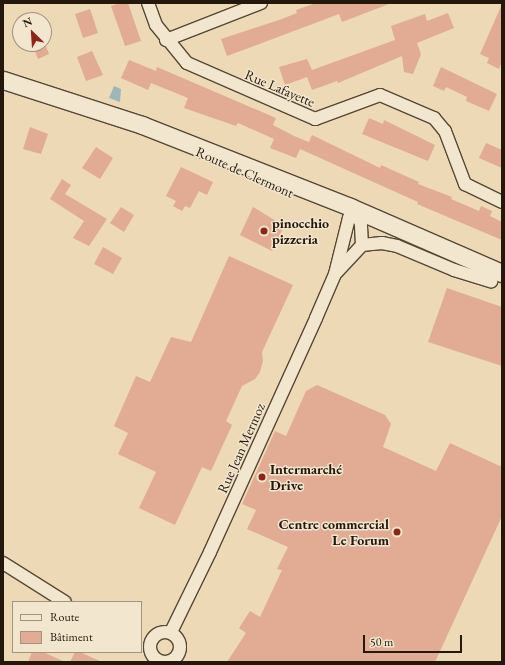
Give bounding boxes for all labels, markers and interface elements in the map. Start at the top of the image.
north arrow [12,12,52,52]
text: N [20,14,34,30]
street label: Rue Lafayette [242,66,318,110]
street label: Route de Clermont [193,143,297,201]
place label: pinocchio pizzeria [272,215,329,248]
marker: pinocchio pizzeria [259,226,269,236]
street label: Rue Jean Mermoz [214,400,268,496]
place label: Intermarché Drive [270,461,342,494]
marker: Intermarché Drive [257,472,267,482]
place label: Centre commercial Le Forum [279,516,389,548]
marker: Centre commercial Le Forum [392,527,402,537]
legend [12,601,142,653]
text: Route [50,609,79,625]
scale bar [365,627,464,653]
text: Bâtiment [50,629,93,645]
text: 50 m [370,634,393,650]

